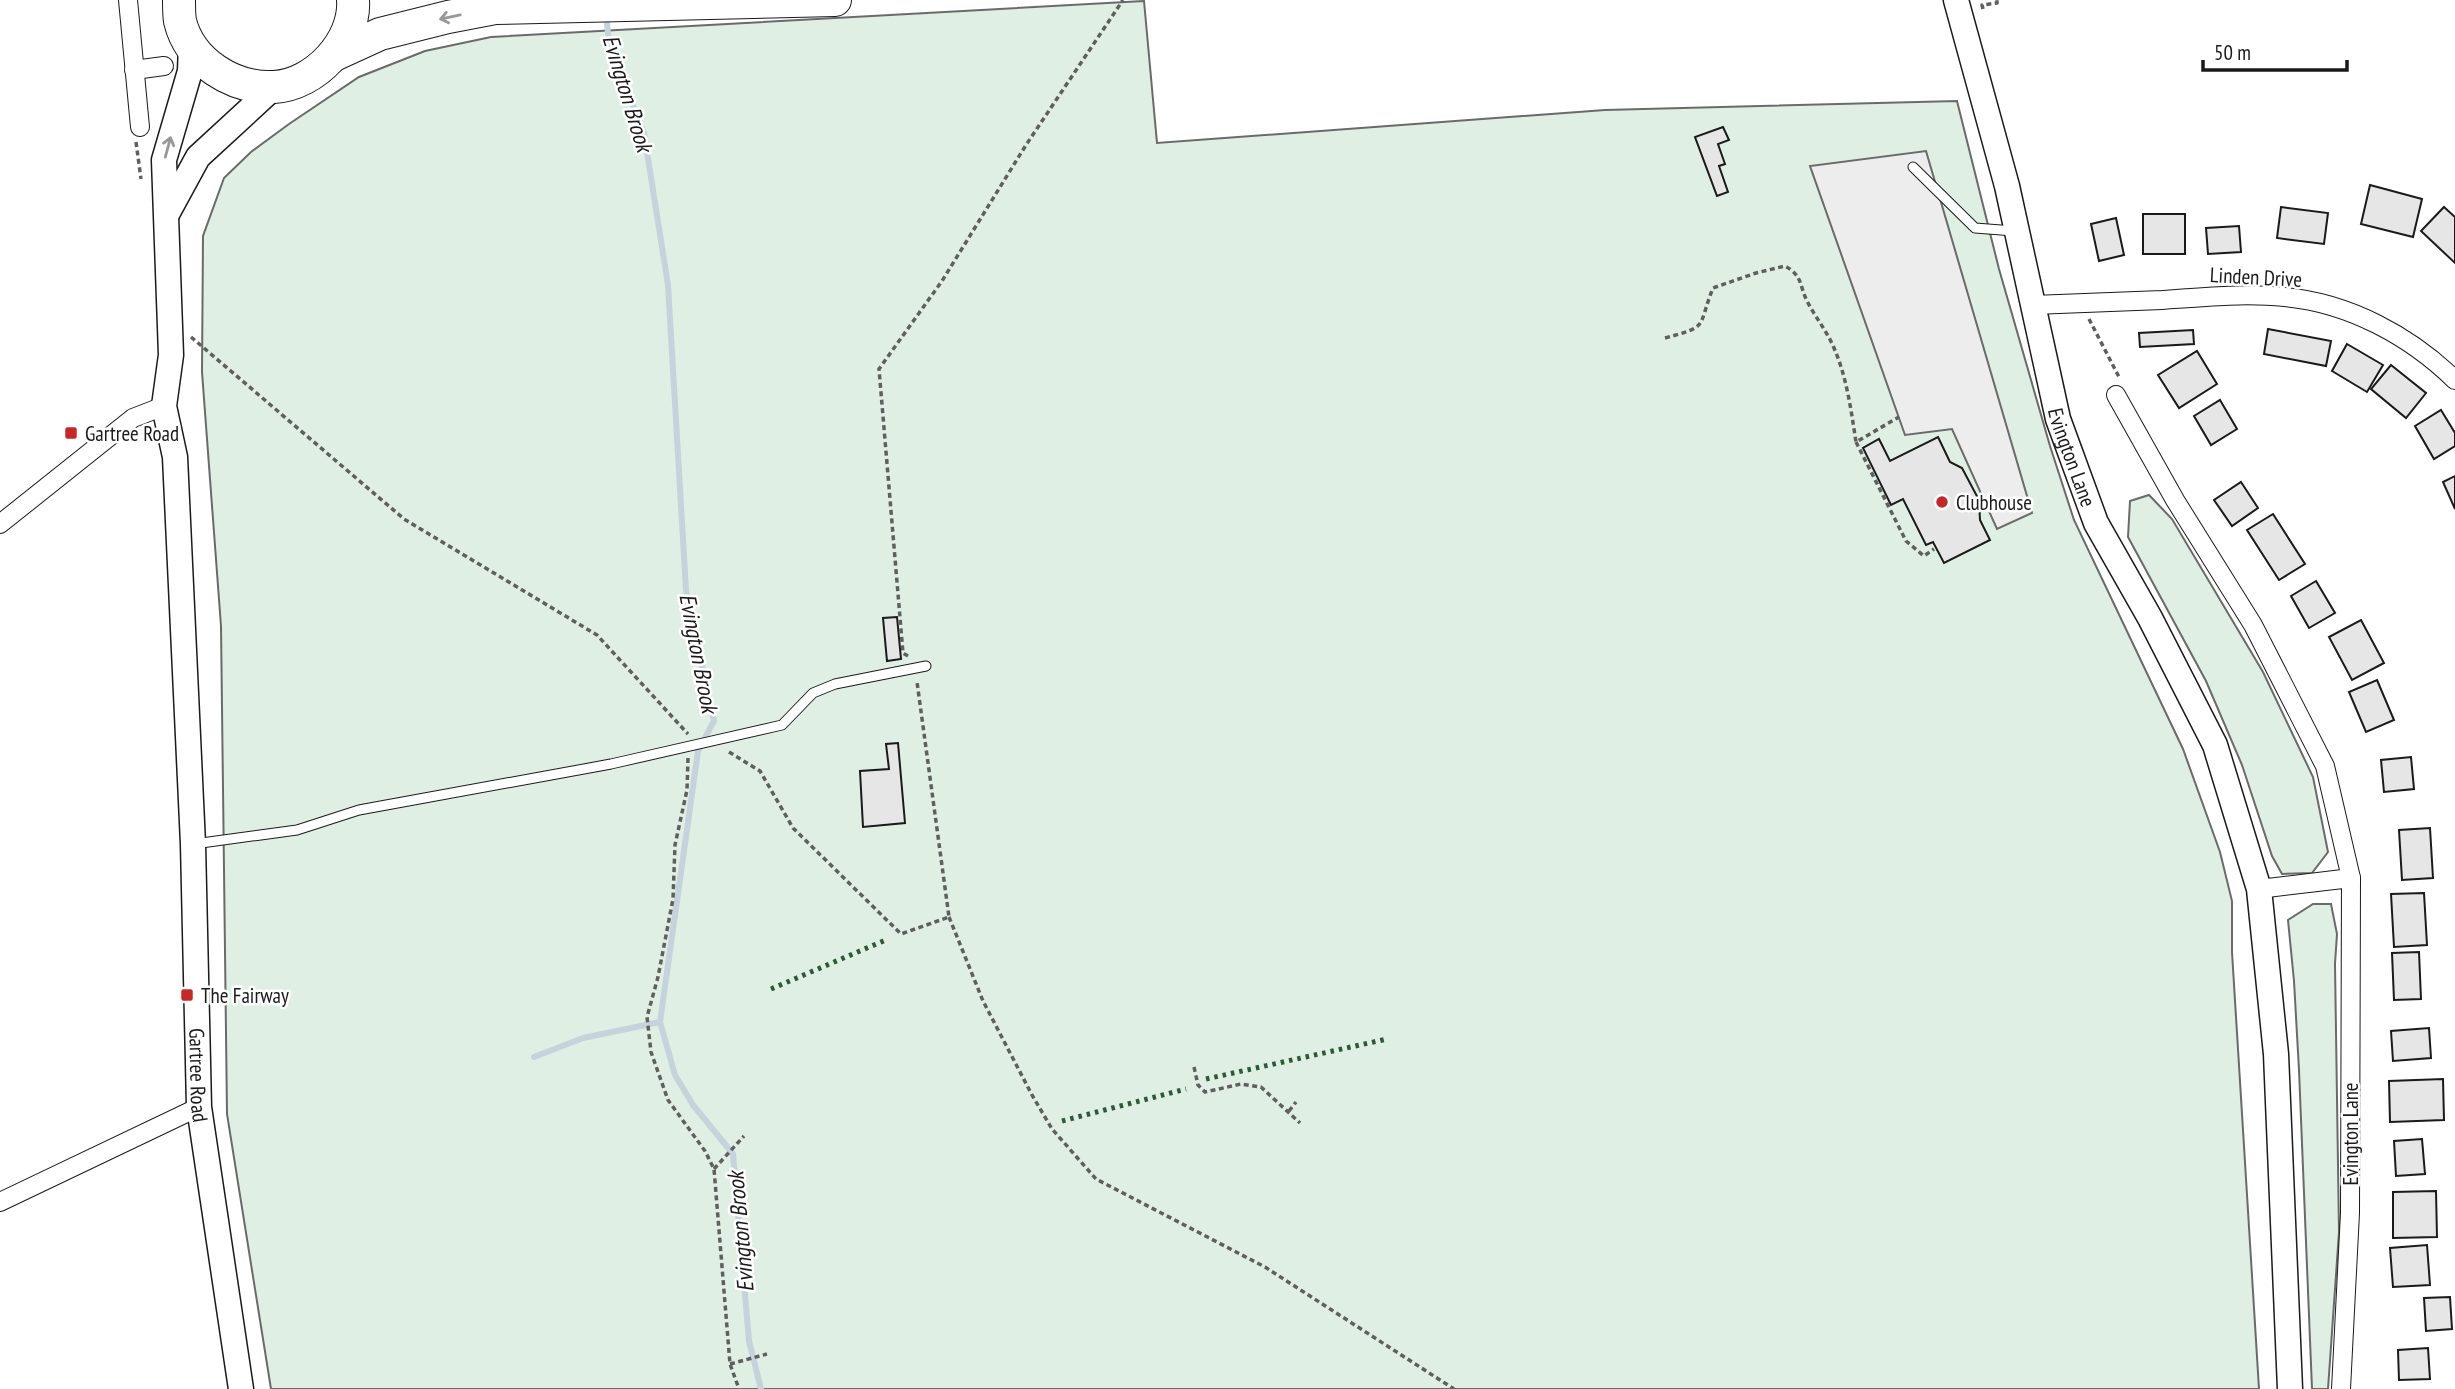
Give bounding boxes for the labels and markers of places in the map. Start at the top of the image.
place label: Gartree Road [85,420,179,447]
marker: Gartree Road [63,425,79,441]
place label: Clubhouse [1956,489,2032,516]
marker: Clubhouse [1934,494,1950,510]
place label: The Fairway [201,982,289,1009]
marker: The Fairway [179,987,195,1003]

